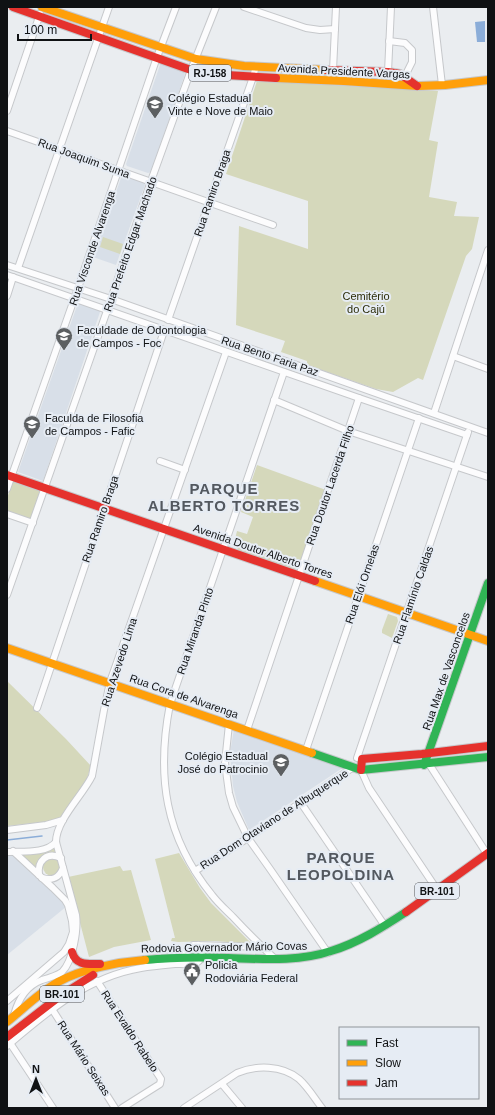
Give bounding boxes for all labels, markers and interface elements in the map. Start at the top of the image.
scale bar [18,16,91,42]
text: 100 m [24,23,57,37]
street label: Avenida Presidente Vargas [278,62,411,80]
road number: RJ-158 [189,65,231,81]
place label: Colégio Estadual Vinte e Nove de Maio [168,92,273,117]
school or university icon: Colégio Estadual Vinte e Nove de Maio [145,94,165,119]
street label: Rua Joaquim Suma [37,136,132,180]
street label: Rua Ramiro Braga [191,147,233,238]
street label: Rua Prefeito Edgar Machado [101,175,159,313]
street label: Rua Visconde Alvarenga [67,188,118,307]
park label: Cemitério do Cajú [342,290,390,315]
place label: Faculdade de Odontologia de Campos - Foc [77,324,207,349]
school or university icon: Faculdade de Odontologia de Campos - Foc [54,326,74,351]
street label: Rua Bento Faria Paz [220,334,320,378]
place label: Faculda de Filosofia de Campos - Fafic [45,412,144,437]
school or university icon: Faculda de Filosofia de Campos - Fafic [22,414,42,439]
street label: Rua Doutor Lacerda Filho [304,423,356,547]
street label: Rua Ramiro Braga [79,473,121,564]
district label: PARQUE ALBERTO TORRES [148,480,300,514]
street label: Avenida Doutor Alberto Torres [192,522,335,581]
street label: Rua Elói Ornelas [343,542,381,625]
street label: Rua Flamínio Caldas [391,544,436,646]
street label: Rua Miranda Pinto [174,586,216,676]
street label: Rua Max de Vasconcelos [420,610,472,732]
street label: Rua Azevedo Lima [99,615,139,708]
street label: Rua Cora de Alvarenga [128,672,241,721]
place label: Colégio Estadual José do Patrocinio [178,750,268,775]
school or university icon: Colégio Estadual José do Patrocinio [271,752,291,777]
street label: Rua Dom Otaviano de Albuquerque [198,767,350,871]
district label: PARQUE LEOPOLDINA [287,849,395,883]
road number: BR-101 [415,883,459,899]
street label: Rodovia Governador Mário Covas [141,940,308,954]
place label: Policia Rodoviária Federal [205,959,298,984]
public building icon: Policia Rodoviária Federal [182,961,202,986]
road number: BR-101 [40,986,84,1002]
street label: Rua Evaldo Rabelo [99,988,161,1074]
street label: Rua Mário Seixas [55,1018,113,1098]
legend [339,1027,479,1099]
text: Fast [375,1036,399,1050]
text: Slow [375,1056,401,1070]
north arrow [16,1059,56,1099]
text: N [32,1063,40,1075]
text: Jam [375,1076,398,1090]

